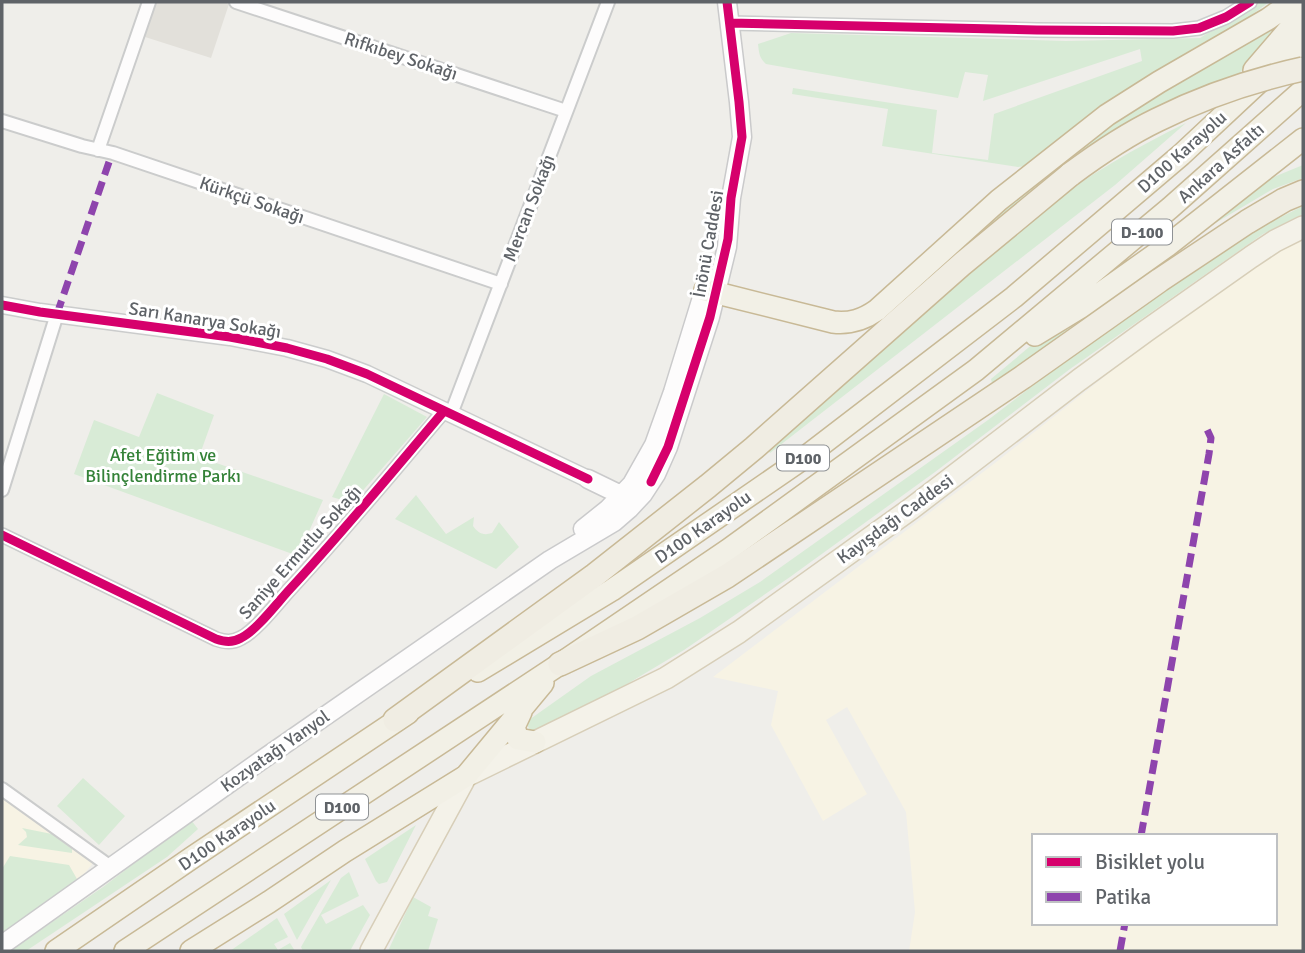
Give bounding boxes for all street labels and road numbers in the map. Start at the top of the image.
street label: Rıfkıbey Sokağı [342,27,460,85]
street label: D100 Karayolu [1133,106,1231,198]
street label: Ankara Asfaltı [1173,118,1269,208]
street label: Mercan Sokağı [498,151,560,265]
street label: Kürkçü Sokağı [197,172,307,228]
street label: İnönü Caddesi [688,189,728,299]
road number: D-100 [1112,220,1172,244]
street label: Sarı Kanarya Sokağı [127,297,283,343]
road number: D100 [777,446,829,471]
street label: Kayışdağı Caddesi [832,469,958,569]
street label: Saniye Ermutlu Sokağı [234,480,366,624]
street label: D100 Karayolu [651,486,755,568]
street label: Kozyatağı Yanyol [216,705,334,797]
street label: D100 Karayolu [174,794,280,876]
road number: D100 [316,794,368,820]

